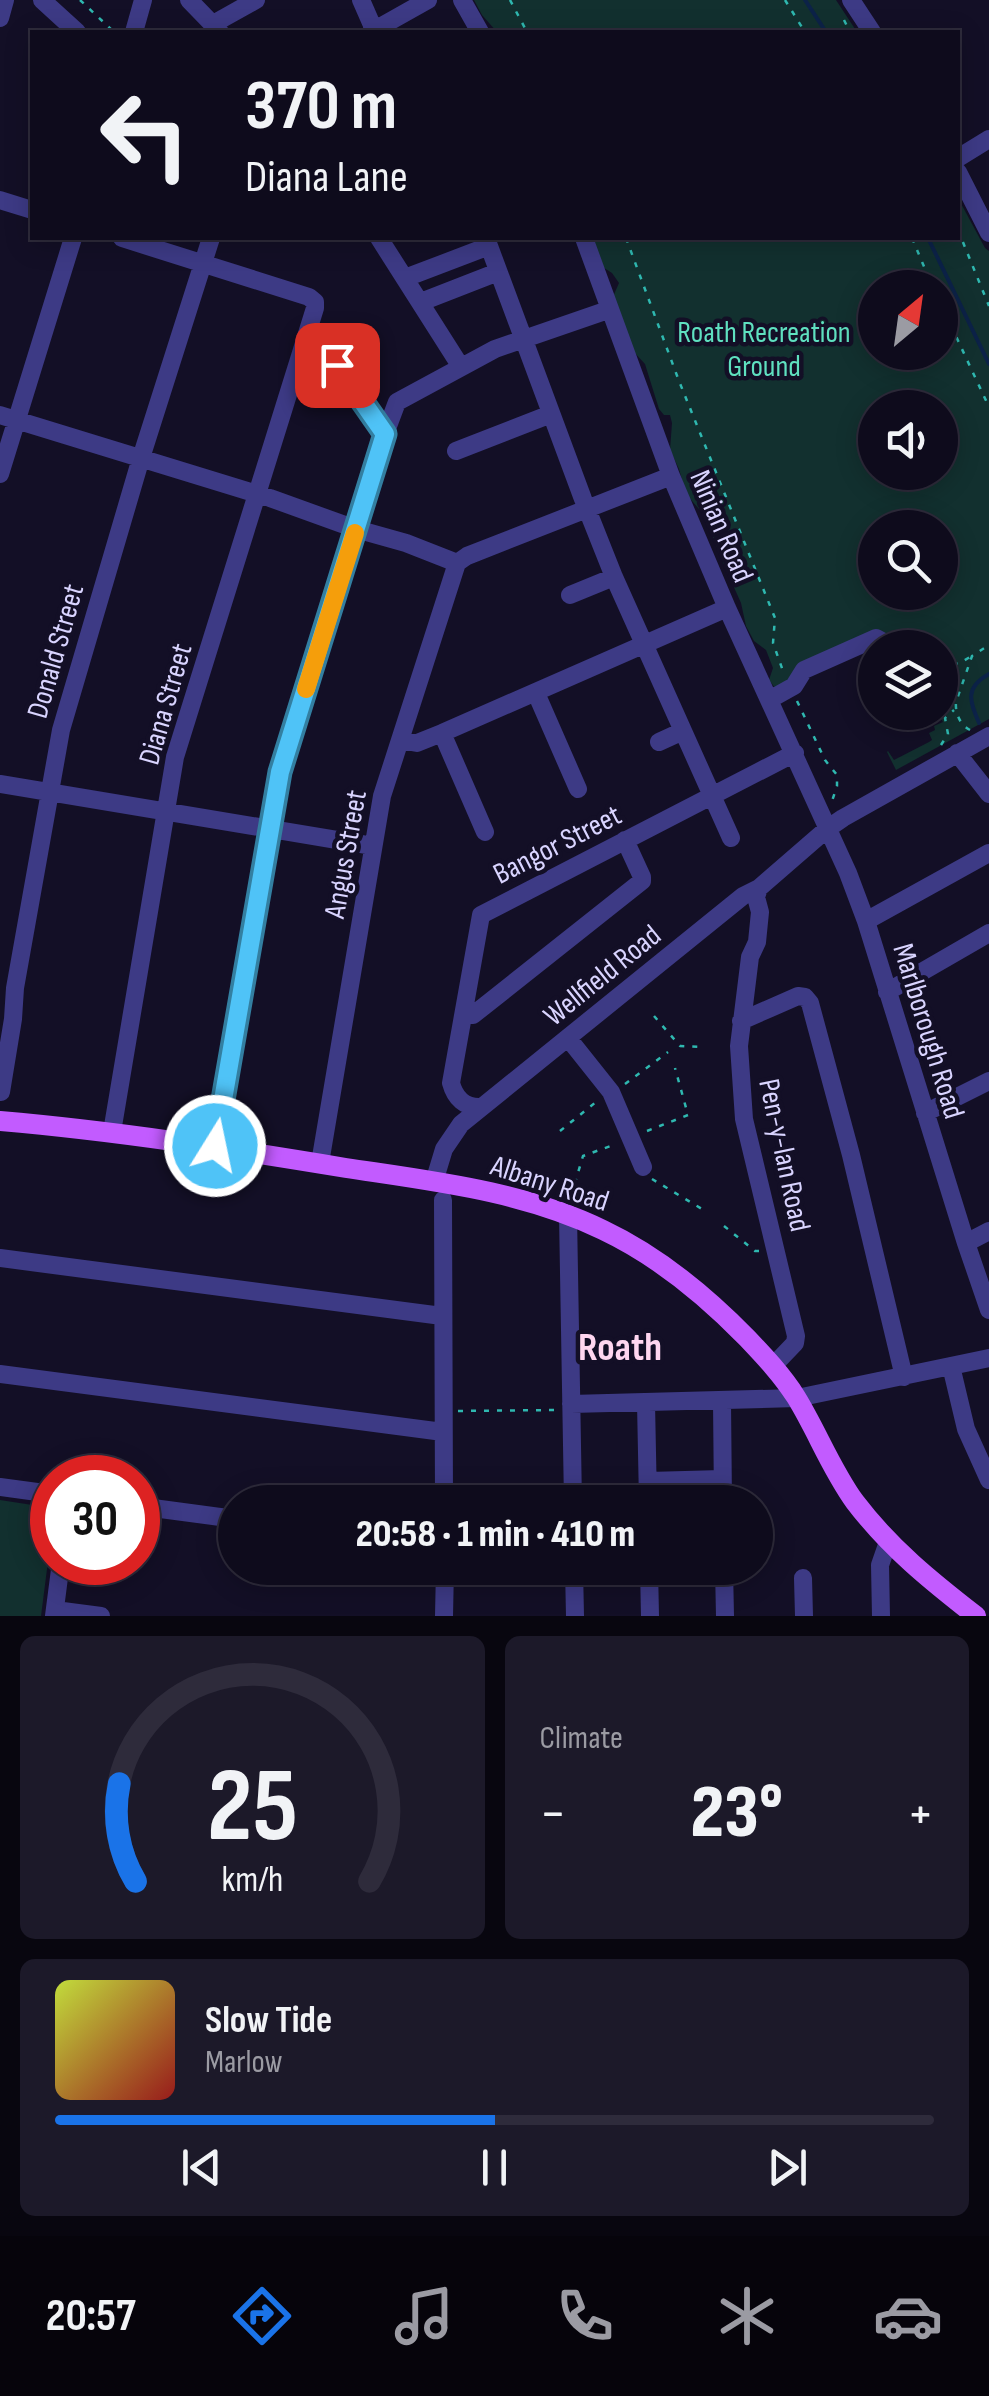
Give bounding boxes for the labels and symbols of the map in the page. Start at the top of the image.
north arrow [858,270,958,370]
park label: Roath Recreation Ground [677,315,851,385]
pin [295,323,380,408]
street label: Ninian Road [681,465,761,588]
street label: Donald Street [20,580,92,722]
street label: Diana Street [132,640,200,769]
street label: Angus Street [317,787,375,922]
street label: Bangor Street [487,797,627,892]
street label: Wellfield Road [537,918,668,1034]
street label: Marlborough Road [884,939,972,1123]
street label: Pen-y-lan Road [750,1076,818,1235]
position arrow [163,1094,267,1198]
street label: Albany Road [485,1148,613,1220]
district label: Roath [578,1324,662,1372]
speed limit sign: 30 [30,1455,160,1585]

